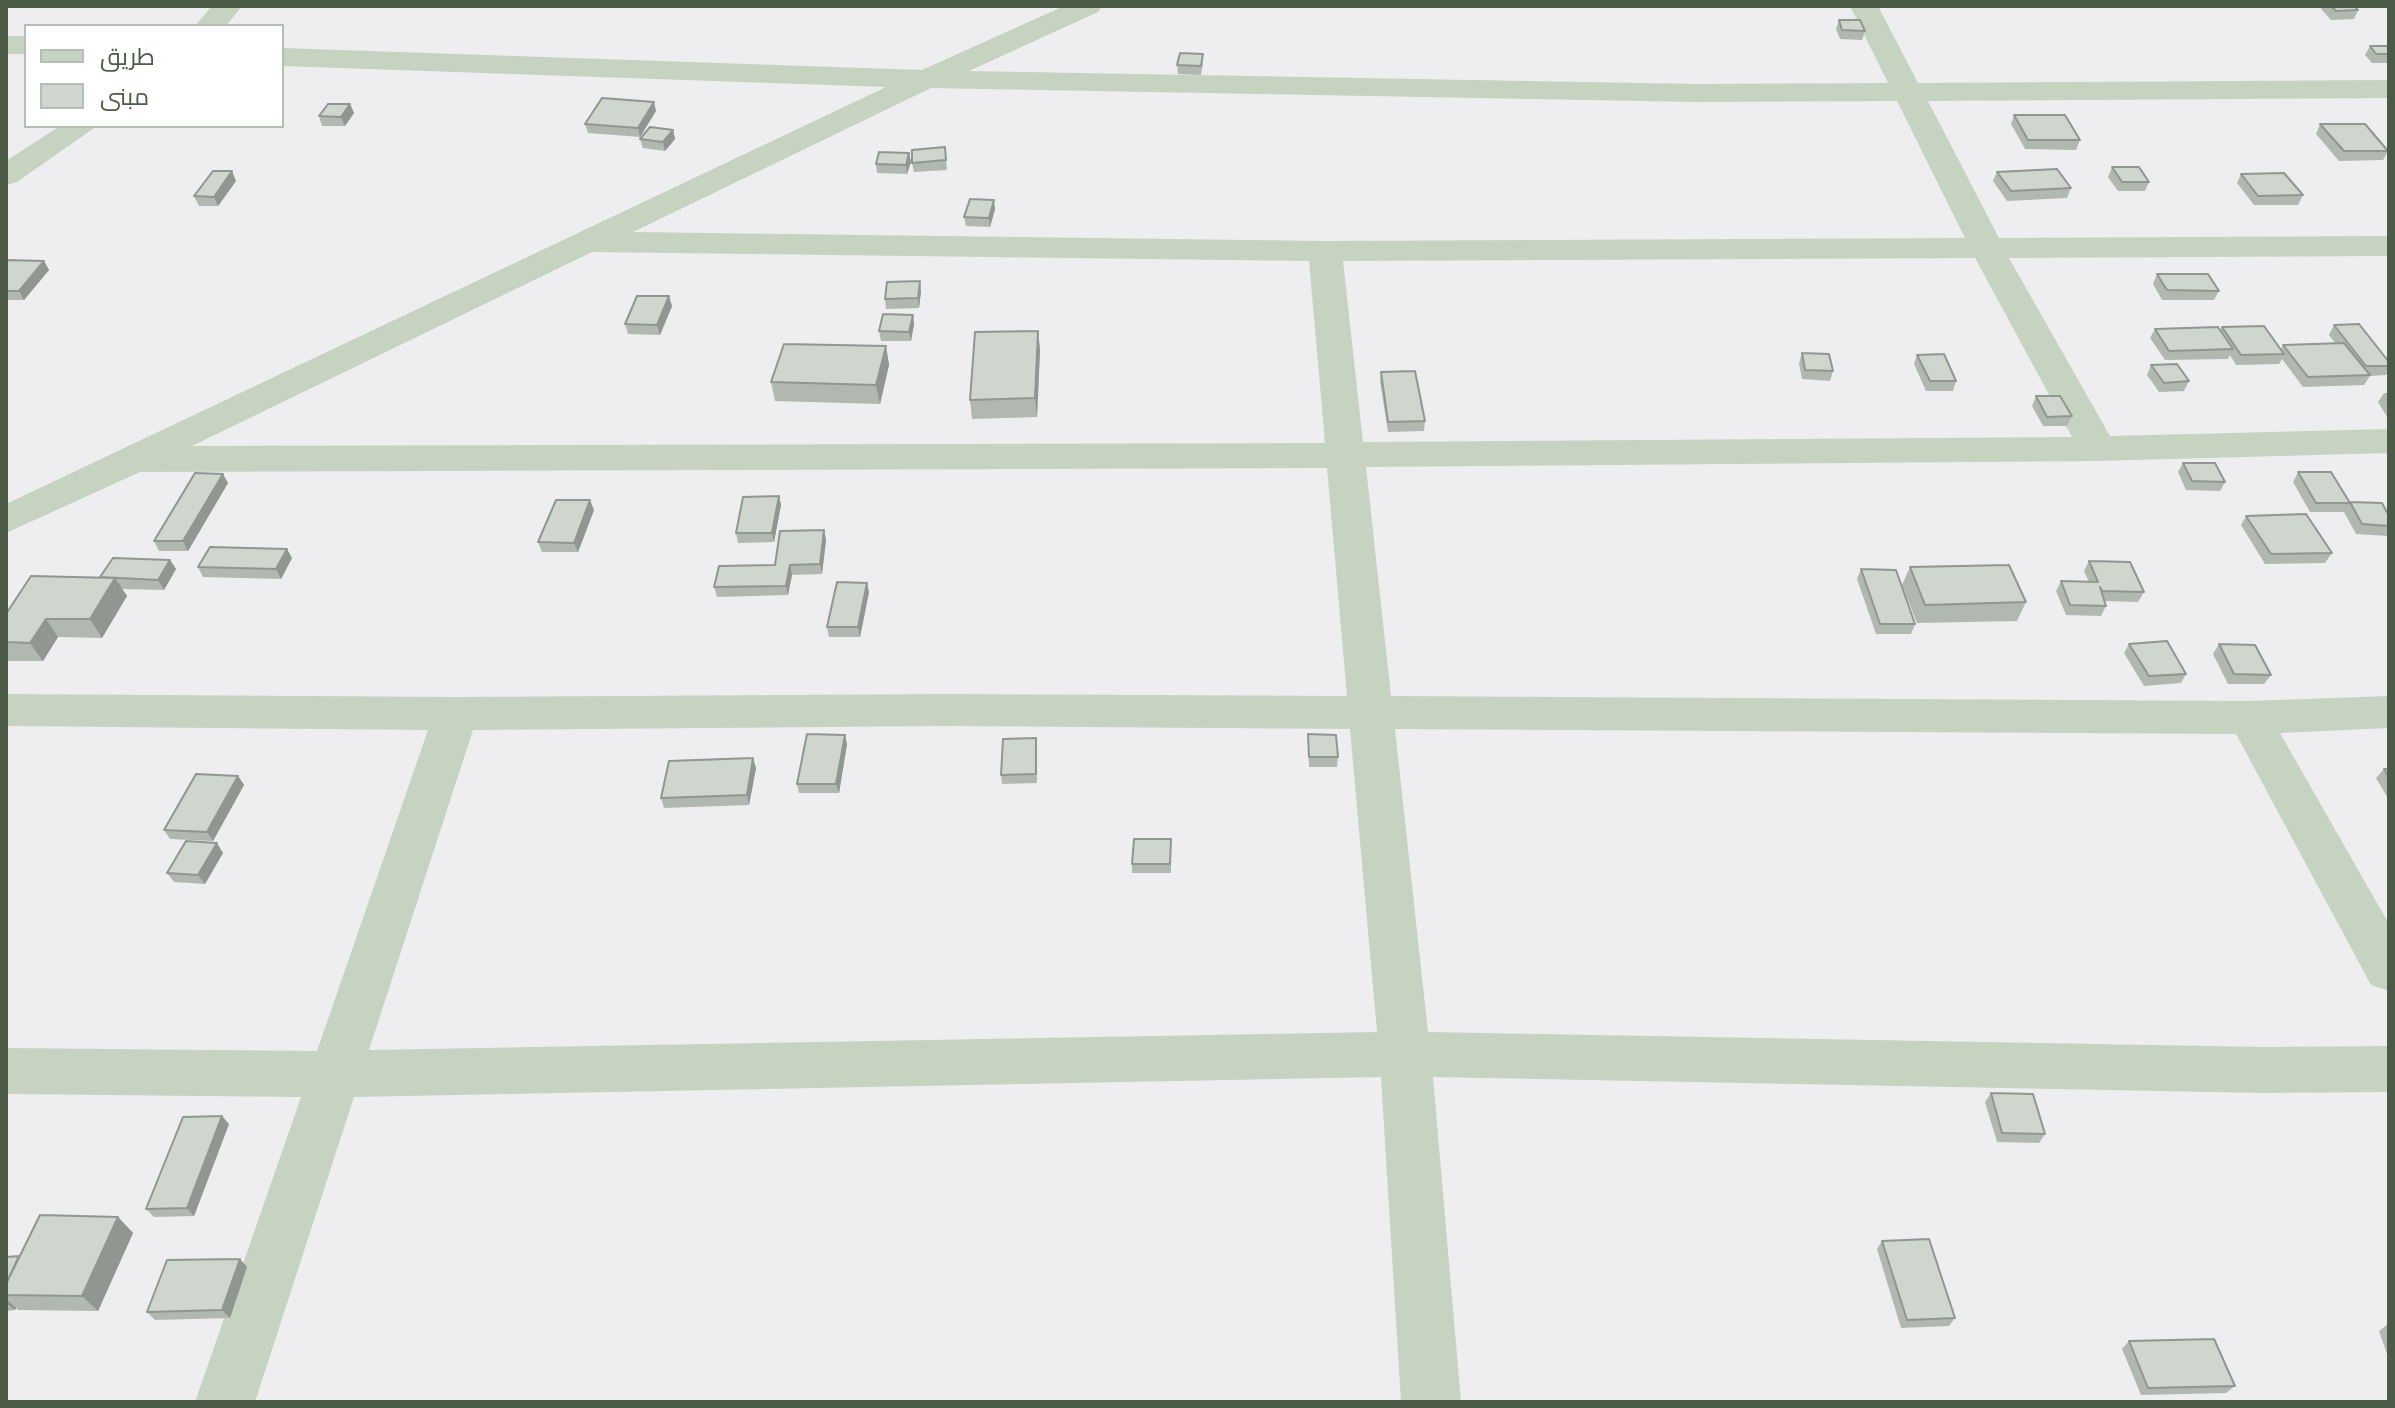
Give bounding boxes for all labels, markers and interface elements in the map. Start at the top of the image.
legend [24,24,284,128]
text: طريق [100,42,155,70]
text: مبنى [100,82,149,110]

